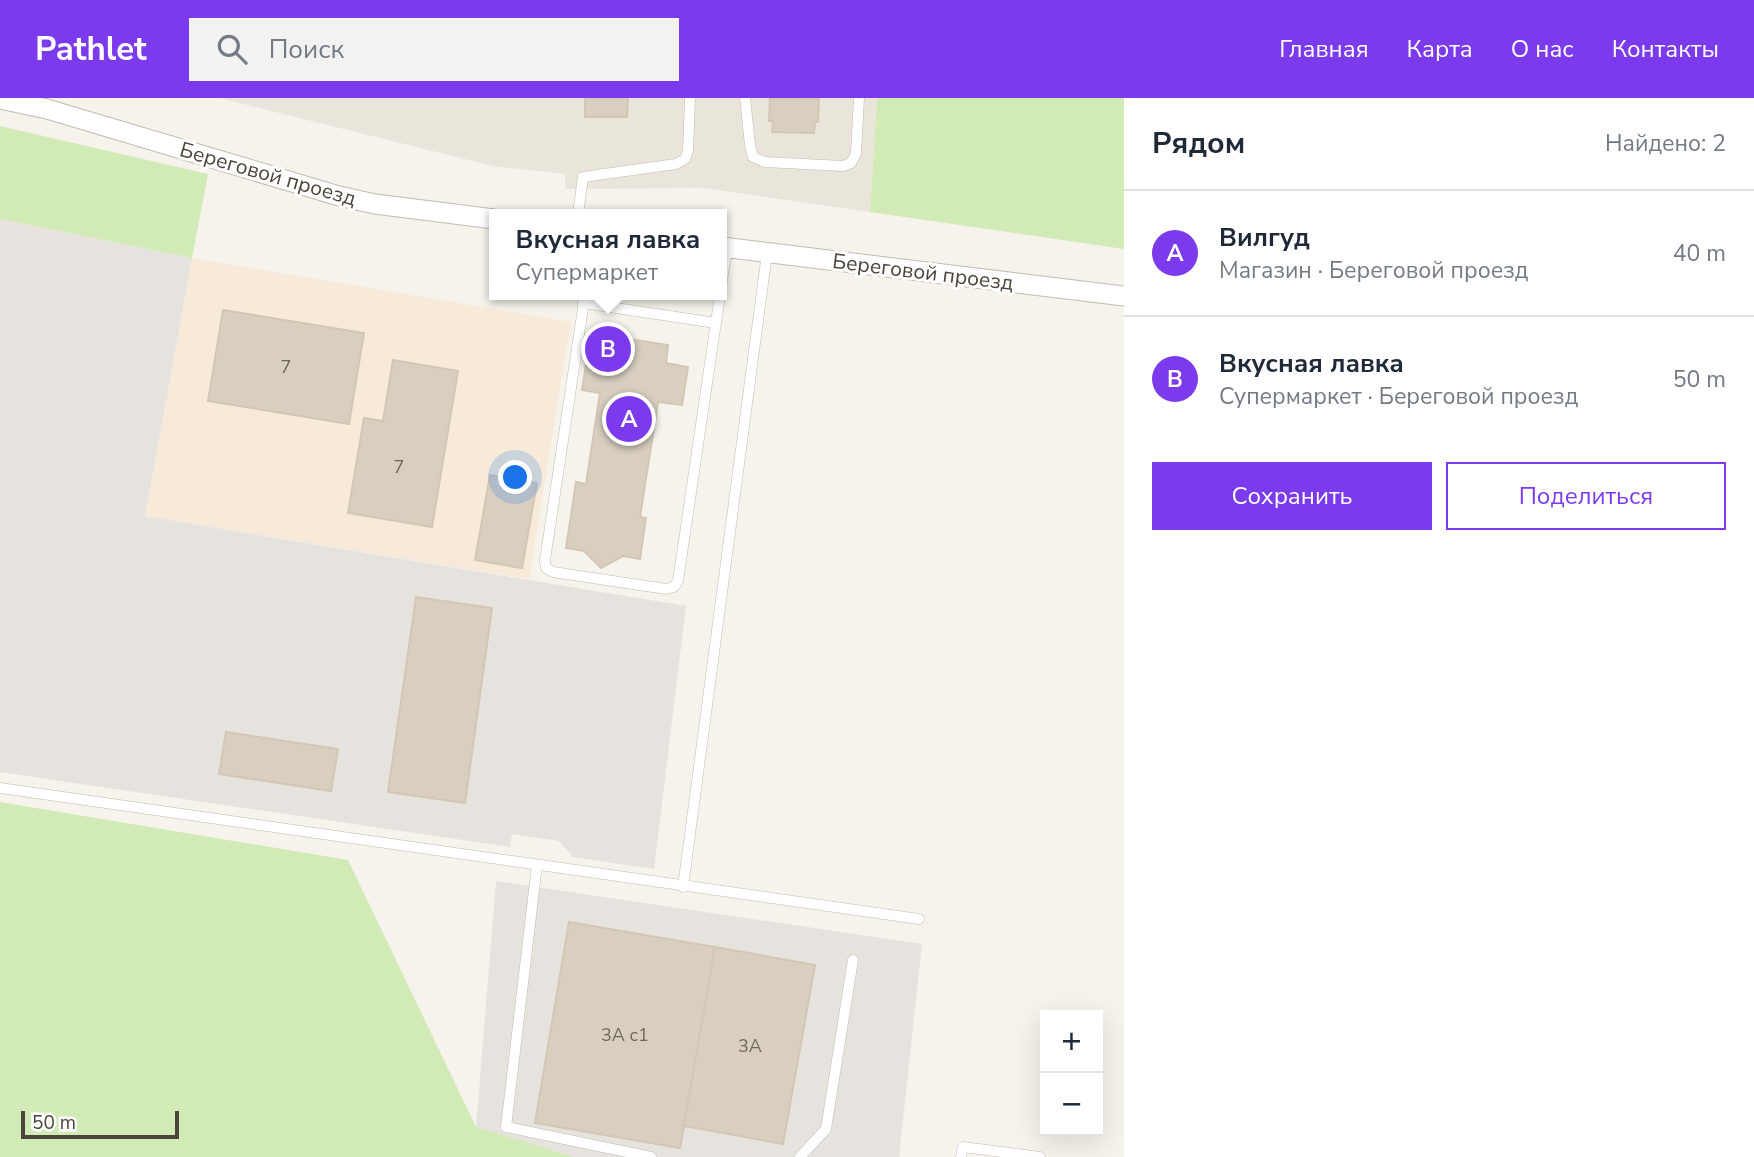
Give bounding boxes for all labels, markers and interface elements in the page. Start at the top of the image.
search box [189,18,679,81]
text: Pathlet [35,27,147,72]
icon: search [213,30,251,68]
text: Поиск [269,32,344,67]
text: Главная [1279,33,1369,65]
text: Карта [1407,33,1473,65]
text: О нас [1511,33,1574,65]
text: Контакты [1612,33,1719,65]
text: Рядом [1152,123,1245,164]
text: Найдено: 2 [1605,128,1726,159]
street label: Береговой проезд [177,135,359,213]
popup [489,209,727,300]
text: Вилгуд [1219,220,1310,255]
text: Вкусная лавка [516,222,700,257]
text: A [1166,238,1184,269]
text: 40 m [1673,238,1726,269]
street label: Береговой проезд [831,247,1015,297]
text: Магазин · Береговой проезд [1219,255,1528,286]
text: Супермаркет [516,257,658,288]
pin: B [585,323,631,375]
text: Вкусная лавка [1219,346,1404,381]
house number: 7 [281,355,291,379]
text: B [1167,364,1183,395]
text: 50 m [1673,364,1726,395]
text: Супермаркет · Береговой проезд [1219,381,1578,412]
pin: A [606,393,652,445]
house number: 7 [394,455,404,479]
your location [498,460,532,494]
button: Сохранить [1152,462,1432,530]
button: Поделиться [1446,462,1726,530]
map controls [1040,1010,1103,1136]
button: + [1040,1010,1103,1073]
house number: 3А с1 [601,1023,649,1047]
house number: 3А [738,1034,762,1058]
button: − [1040,1073,1103,1136]
scale bar [21,1108,178,1140]
text: 50 m [32,1110,76,1136]

